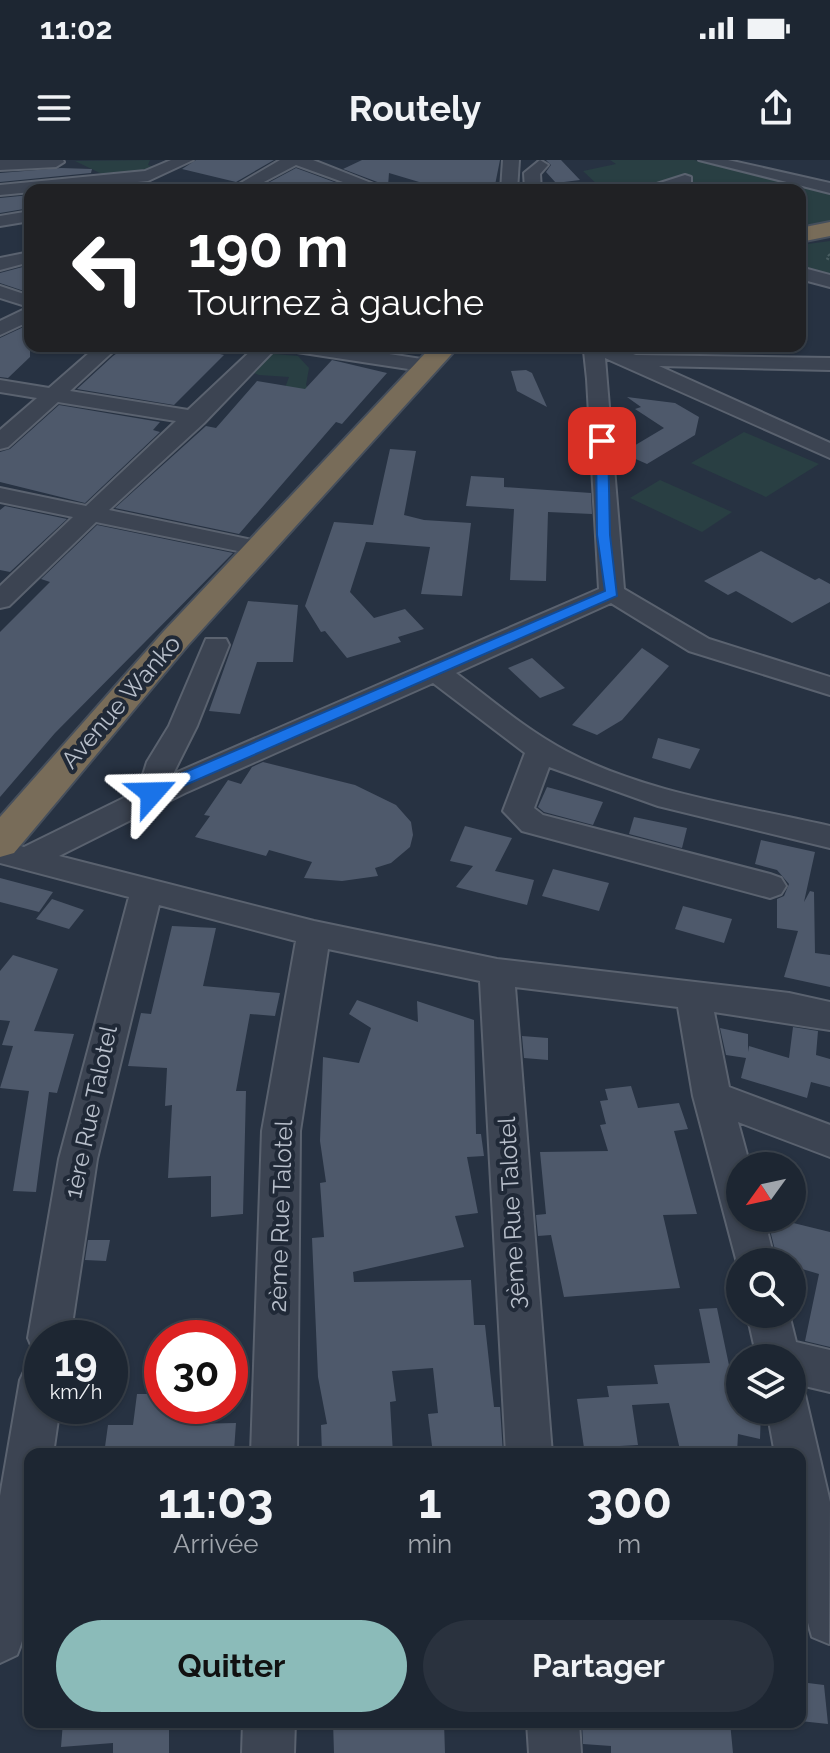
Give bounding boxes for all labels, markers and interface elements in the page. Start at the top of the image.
text: 11:02 [40,11,112,46]
icon: menu [32,86,76,130]
icon: share [754,86,798,130]
text: Routely [349,87,481,129]
text: 190 m [188,214,349,280]
icon: left [56,216,160,320]
text: Tournez à gauche [188,281,484,323]
pin [568,407,636,475]
icon: arrive [580,419,624,463]
street label: Avenue Wanko [55,629,186,774]
position arrow [110,751,194,835]
street label: 1ère Rue Talotel [58,1022,123,1201]
street label: 3ème Rue Talotel [492,1116,531,1310]
street label: 2ème Rue Talotel [263,1119,298,1313]
north arrow [726,1152,806,1232]
map controls [726,1152,806,1424]
button: search [726,1248,806,1328]
speed limit sign: 30 [144,1320,248,1424]
text: 19 [54,1338,98,1385]
button: layers [726,1344,806,1424]
text: km/h [50,1380,102,1404]
text: 11:03 [158,1473,274,1529]
text: 1 [418,1473,442,1529]
text: 300 [586,1473,672,1529]
text: Arrivée [173,1529,258,1559]
text: min [408,1529,452,1559]
text: m [617,1529,641,1559]
button: Quitter [56,1620,407,1712]
button: Partager [423,1620,774,1712]

